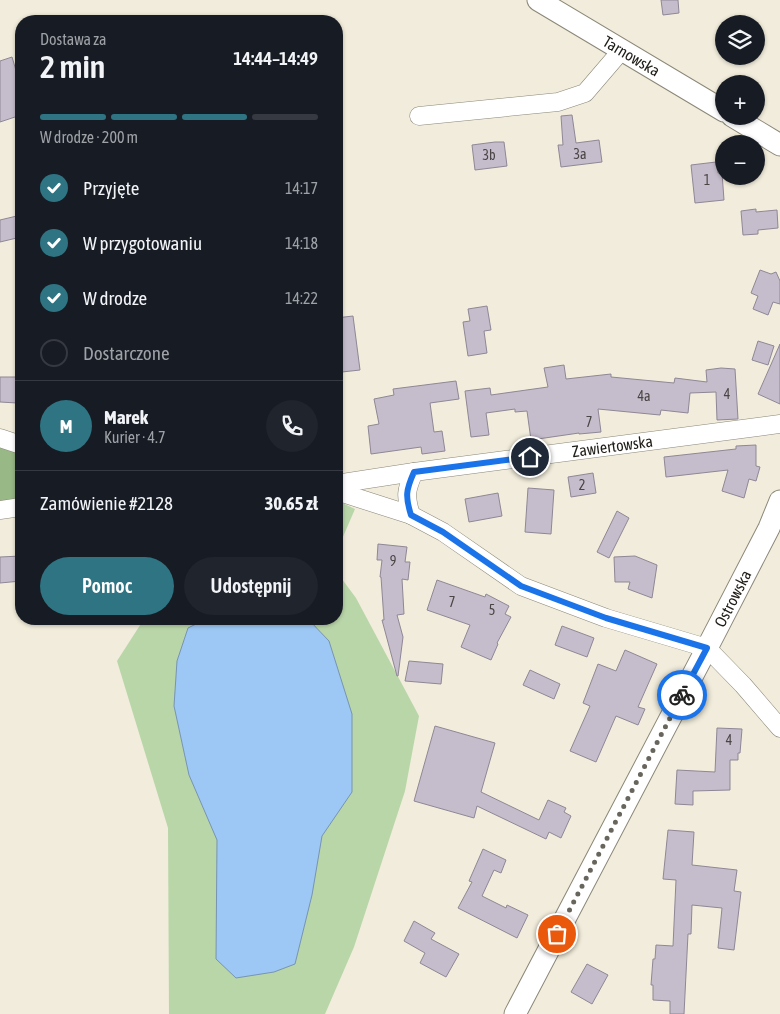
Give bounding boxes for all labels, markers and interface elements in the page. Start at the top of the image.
map controls [715,15,765,185]
button: layers [715,15,765,65]
text: Dostawa za [40,30,106,48]
street label: Tarnowska [600,32,663,80]
text: 14:44–14:49 [233,47,318,69]
text: 2 min [40,48,105,85]
button: + [715,75,765,125]
text: W drodze · 200 m [40,128,138,146]
button: − [715,135,765,185]
house number: 3a [573,146,587,162]
house number: 3b [482,147,496,163]
house number: 1 [704,172,710,188]
icon: check [40,174,68,202]
text: Przyjęte [83,177,140,199]
text: 14:17 [285,179,318,197]
icon: check [40,229,68,257]
text: W przygotowaniu [83,232,202,254]
text: 14:18 [285,234,318,252]
icon: check [40,284,68,312]
text: W drodze [83,287,147,309]
text: 14:22 [285,289,318,307]
text: Dostarczone [83,342,170,364]
house number: 4 [724,386,731,402]
house number: 4a [637,388,651,404]
button: phone [266,400,318,452]
text: Marek [104,406,148,428]
house number: 7 [586,414,592,430]
text: M [60,415,72,437]
text: Kurier · 4.7 [104,428,166,446]
street label: Zawiertowska [571,432,654,460]
pin [509,436,551,478]
icon: home [516,443,544,471]
house number: 2 [579,477,585,493]
text: Zamówienie #2128 [40,492,173,514]
text: 30.65 zł [264,492,318,514]
house number: 9 [390,553,396,569]
button: Pomoc [40,557,174,615]
button: Udostępnij [184,557,318,615]
street label: Ostrowska [710,567,755,630]
house number: 7 [449,594,455,610]
house number: 5 [489,602,495,618]
courier [657,670,707,720]
icon: bike [668,681,696,709]
house number: 4 [726,732,733,748]
pin [536,913,578,955]
icon: bag [543,920,571,948]

